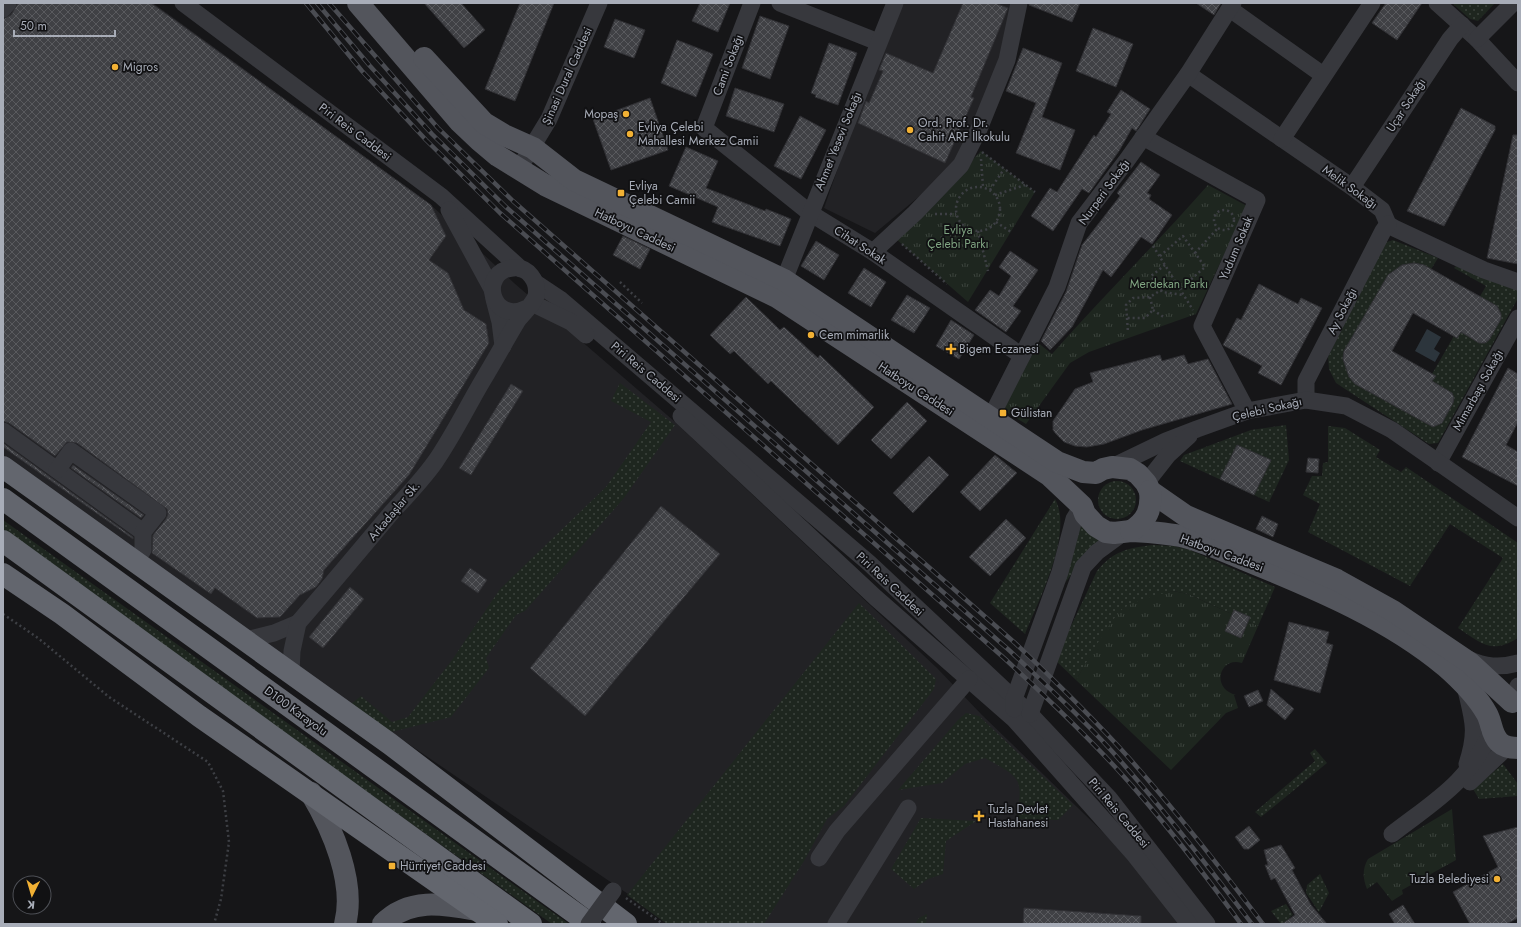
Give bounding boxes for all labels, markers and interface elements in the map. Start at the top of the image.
scale bar [14,12,115,38]
text: 50 m [20,17,47,35]
street label: Şinasi Dural Caddesi [537,24,597,128]
street label: Cami Sokağı [708,32,748,98]
place label: Migros [123,58,158,76]
marker: Migros [110,62,120,72]
street label: Uçar Sokağı [1382,75,1430,135]
street label: Ahmet Yesevi Sokağı [810,89,866,193]
street label: Piri Reis Caddesi [315,99,395,165]
place label: Mopaş [584,105,618,123]
marker: Mopaş [621,109,631,119]
place label: Ord. Prof. Dr. Cahit ARF İlkokulu [918,114,1010,146]
place label: Evliya Çelebi Mahallesi Merkez Camii [638,118,759,150]
marker: Ord. Prof. Dr. Cahit ARF İlkokulu [905,125,915,135]
marker: Evliya Çelebi Mahallesi Merkez Camii [625,129,635,139]
street label: Nurperi Sokağı [1074,155,1134,229]
street label: Melik Sokağı [1318,161,1382,213]
place label: Evliya Çelebi Camii [629,177,696,209]
marker: Evliya Çelebi Camii [616,188,626,198]
street label: Hatboyu Caddesi [592,203,678,257]
street label: Yudum Sokak [1215,213,1258,283]
street label: Cihat Sokak [830,221,890,269]
park label: Evliya Çelebi Parkı [927,221,989,253]
park label: Merdekan Parkı [1130,275,1208,293]
street label: Ay Sokağı [1323,284,1361,338]
place label: Cem mimarlik [819,326,890,344]
marker: Cem mimarlik [806,330,816,340]
street label: Piri Reis Caddesi [607,337,685,407]
place label: Bigem Eczanesi [959,340,1039,358]
marker: Bigem Eczanesi [946,344,956,354]
street label: Mimarbaşı Sokağı [1448,346,1508,434]
street label: Hatboyu Caddesi [874,358,958,420]
street label: Çelebi Sokağı [1230,392,1304,426]
place label: Gülistan [1011,404,1052,422]
marker: Gülistan [998,408,1008,418]
street label: Arkadaşlar Sk. [364,477,424,545]
street label: Hatboyu Caddesi [1178,530,1266,576]
street label: Piri Reis Caddesi [852,548,928,620]
street label: D100 Karayolu [261,682,331,740]
street label: Piri Reis Caddesi [1084,774,1154,852]
place label: Tuzla Devlet Hastahanesi [988,800,1048,832]
marker: Tuzla Devlet Hastahanesi [973,810,985,822]
place label: Hürriyet Caddesi [400,857,486,875]
marker: Hürriyet Caddesi [387,861,397,871]
place label: Tuzla Belediyesi [1409,870,1489,888]
marker: Tuzla Belediyesi [1492,874,1502,884]
north arrow [12,875,52,915]
text: K [26,897,36,913]

